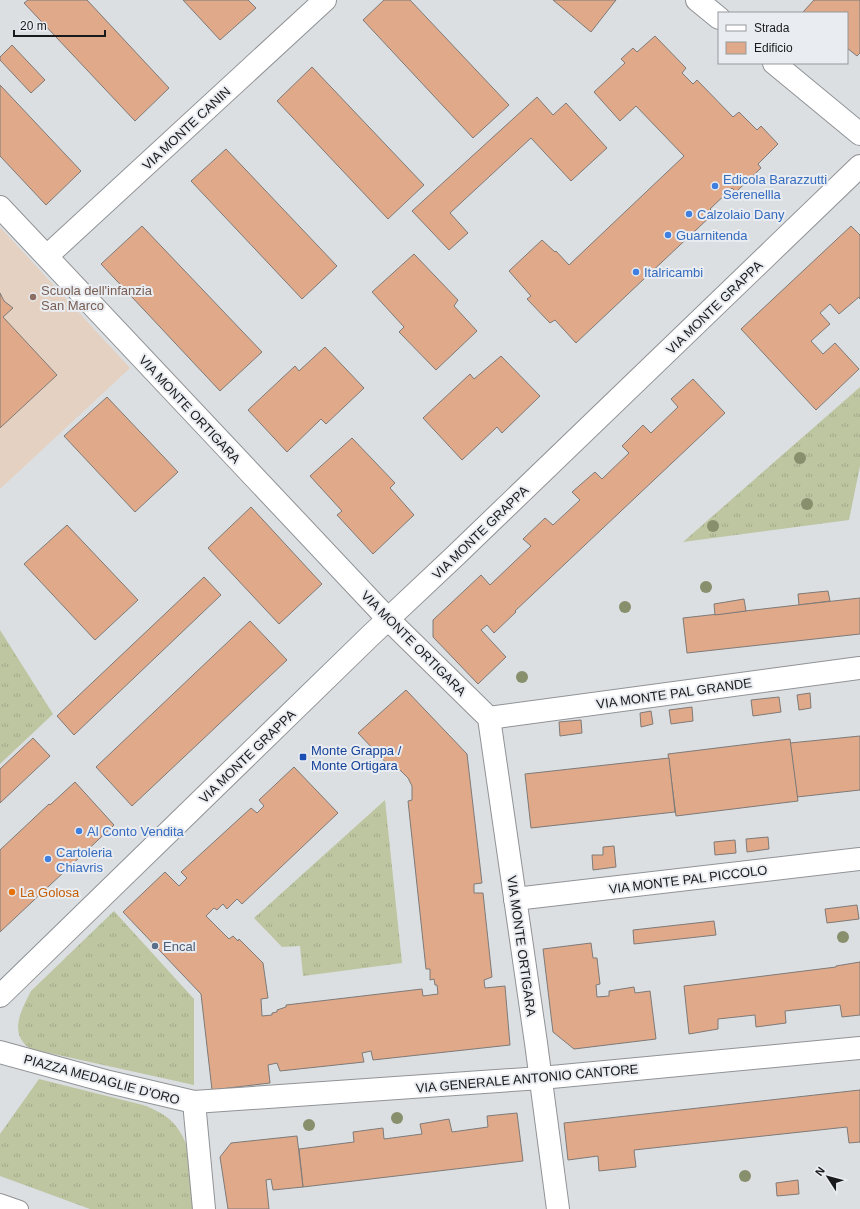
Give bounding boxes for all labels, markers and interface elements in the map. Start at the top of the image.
scale bar [14,12,105,38]
legend [718,12,848,64]
text: 20 m [20,19,47,33]
text: Strada [754,21,790,35]
text: Edificio [754,41,793,55]
street label: VIA MONTE CANIN [139,84,233,173]
place label: Edicola Barazzutti Serenellla [723,172,827,202]
marker: Edicola Barazzutti Serenellla [710,181,720,191]
place label: Calzolaio Dany [697,207,785,222]
marker: Calzolaio Dany [684,209,694,219]
place label: Guarnitenda [676,228,748,243]
marker: Guarnitenda [663,230,673,240]
street label: VIA MONTE GRAPPA [663,257,766,357]
place label: Italricambi [644,265,703,280]
marker: Italricambi [631,267,641,277]
place label: Scuola dell'infanzia San Marco [41,283,153,313]
marker: Scuola dell'infanzia San Marco [28,292,38,302]
street label: VIA MONTE ORTIGARA [136,352,244,467]
street label: VIA MONTE GRAPPA [429,482,532,582]
street label: VIA MONTE ORTIGARA [358,588,469,699]
street label: VIA MONTE PAL GRANDE [595,675,753,712]
street label: VIA MONTE GRAPPA [196,706,299,806]
place label: Monte Grappa / Monte Ortigara [311,743,402,773]
marker: Monte Grappa / Monte Ortigara [298,752,308,762]
place label: Al Conto Vendita [87,824,185,839]
marker: Al Conto Vendita [74,826,84,836]
place label: Cartoleria Chiavris [56,845,113,875]
marker: Cartoleria Chiavris [43,854,53,864]
street label: VIA MONTE PAL PICCOLO [608,862,768,897]
street label: VIA MONTE ORTIGARA [504,875,539,1018]
place label: La Golosa [20,885,80,900]
marker: La Golosa [7,887,17,897]
place label: Encal [163,939,196,954]
marker: Encal [150,941,160,951]
street label: PIAZZA MEDAGLIE D'ORO [22,1051,181,1108]
street label: VIA GENERALE ANTONIO CANTORE [415,1061,639,1096]
north arrow [808,1157,848,1197]
text: N [813,1164,827,1178]

